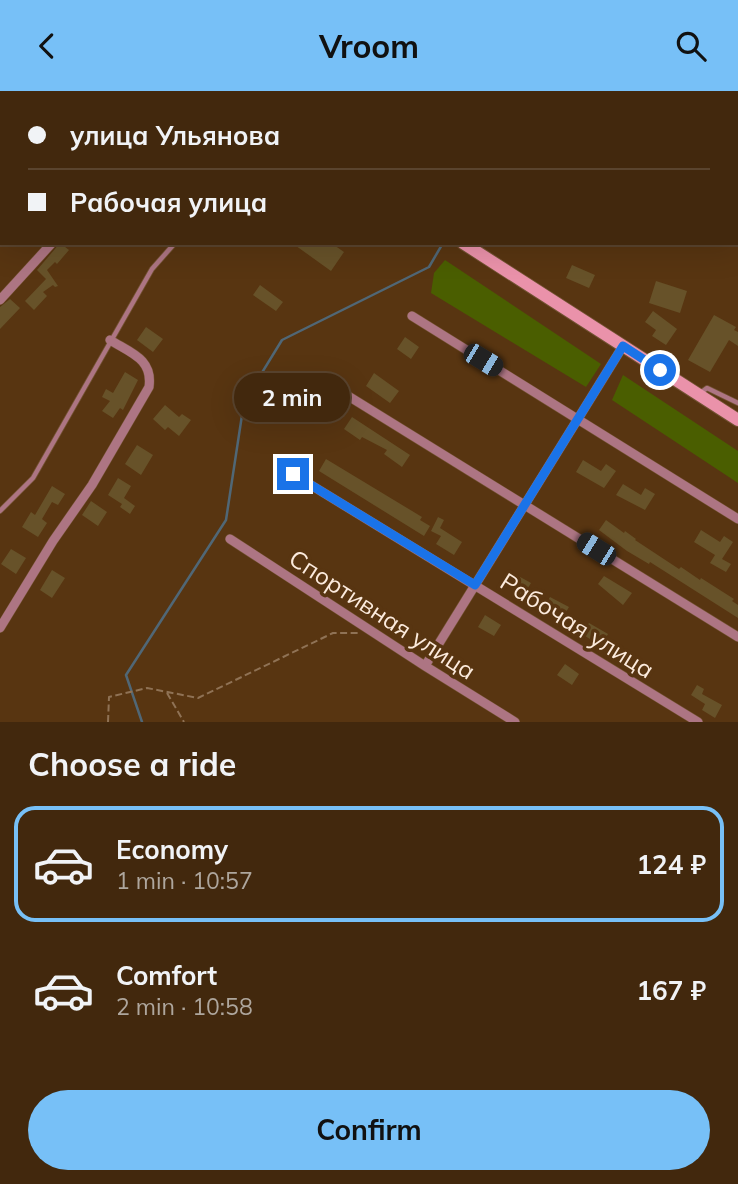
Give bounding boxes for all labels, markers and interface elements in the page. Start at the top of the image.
text: Vroom [319,26,419,66]
icon: back [28,27,66,65]
icon: search [672,27,710,65]
text: улица Ульянова [70,119,280,152]
text: Рабочая улица [70,186,267,219]
car [460,340,507,380]
route start [644,354,676,386]
callout: 2 min [235,373,351,421]
text: 2 min [262,383,322,412]
route end [277,458,309,490]
car [573,529,620,569]
street label: Спортивная улица [284,543,481,686]
street label: Рабочая улица [495,566,660,684]
text: Choose a ride [28,744,236,784]
icon: car [32,833,95,896]
text: Economy [116,833,228,866]
text: 124 ₽ [636,848,706,881]
text: 1 min · 10:57 [116,866,253,895]
icon: car [32,959,95,1022]
text: Comfort [116,959,217,992]
text: 167 ₽ [636,974,706,1007]
text: 2 min · 10:58 [116,992,253,1021]
button: Confirm [28,1090,710,1170]

